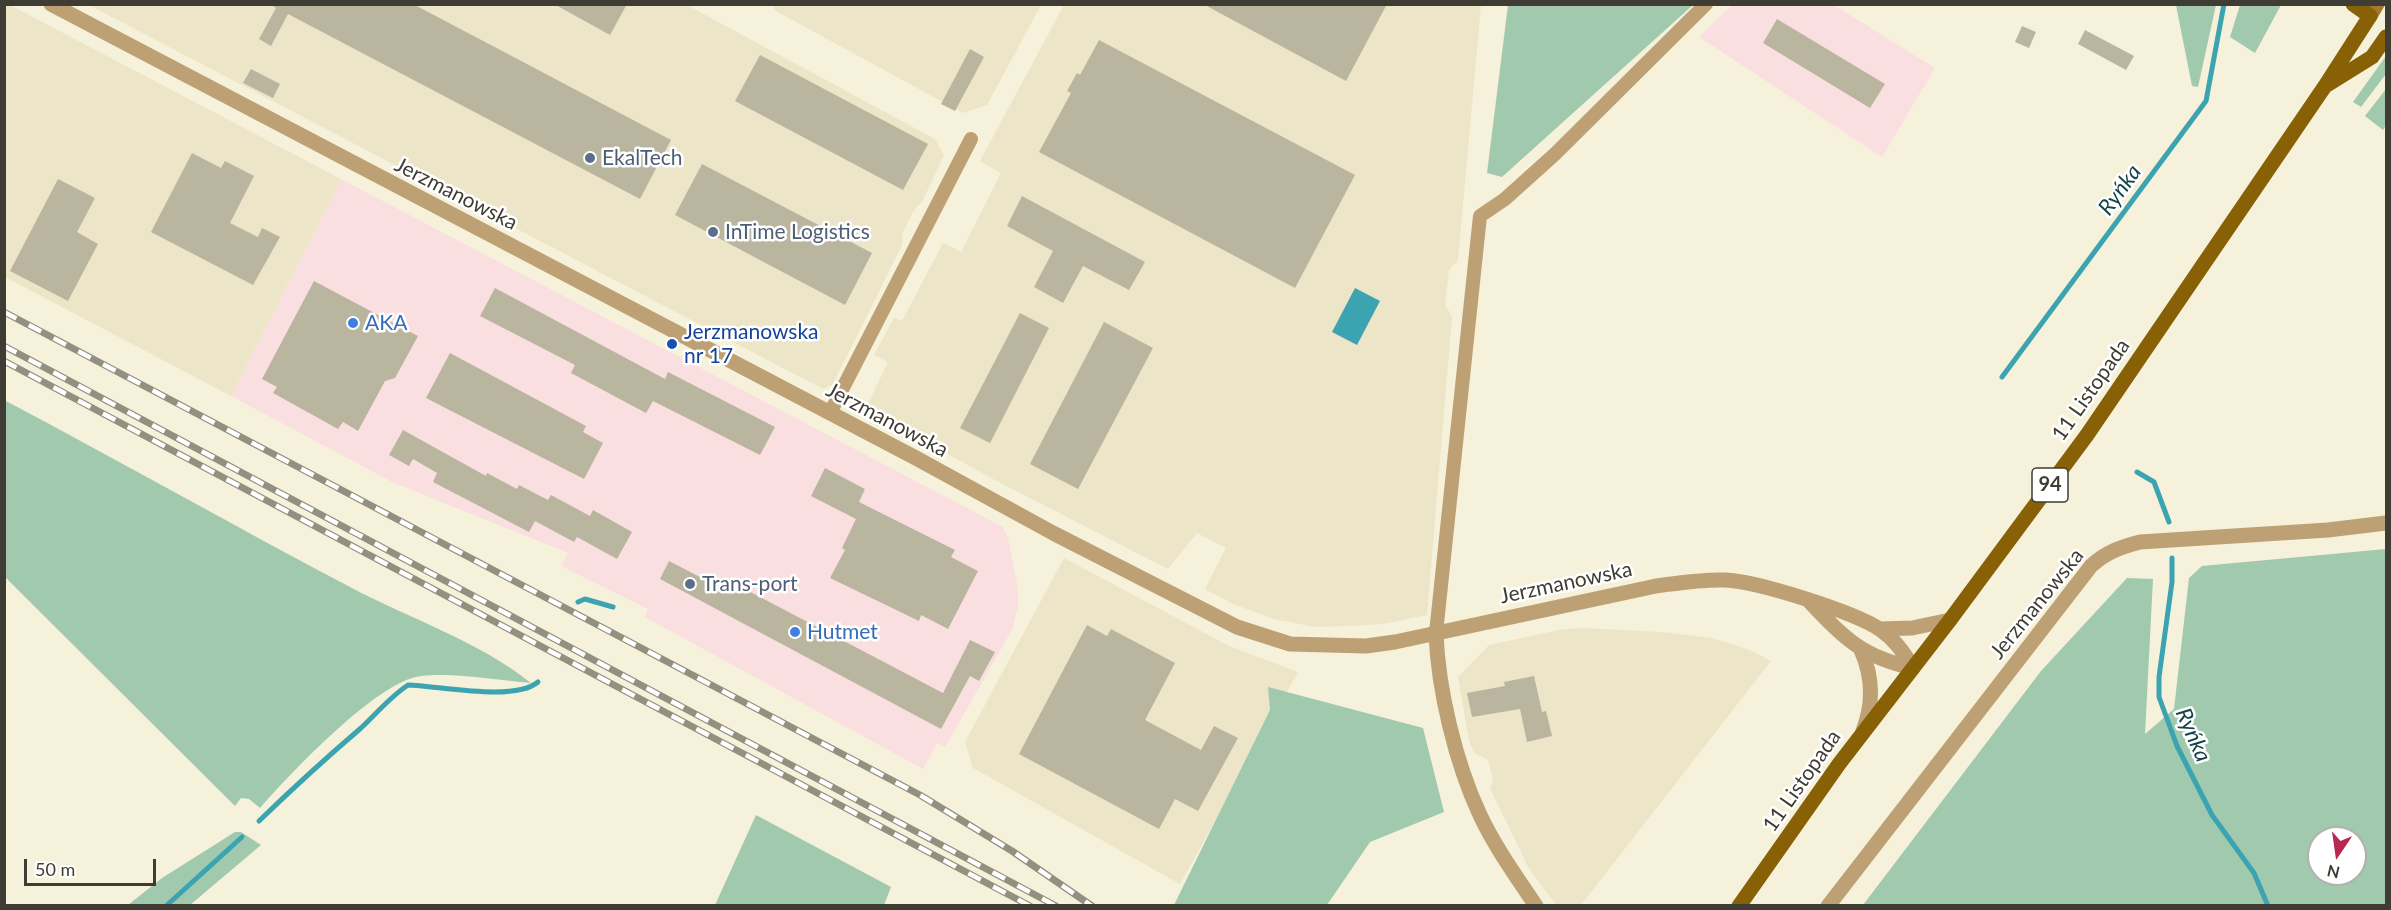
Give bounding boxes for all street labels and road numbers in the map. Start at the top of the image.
street label: Jerzmanowska [390,152,522,236]
street label: 11 Listopada [2047,334,2135,446]
street label: Jerzmanowska [822,377,952,463]
road number: 94 [2032,468,2068,502]
street label: Jerzmanowska [1985,544,2089,664]
street label: Jerzmanowska [1498,557,1634,609]
street label: 11 Listopada [1758,725,1846,837]

